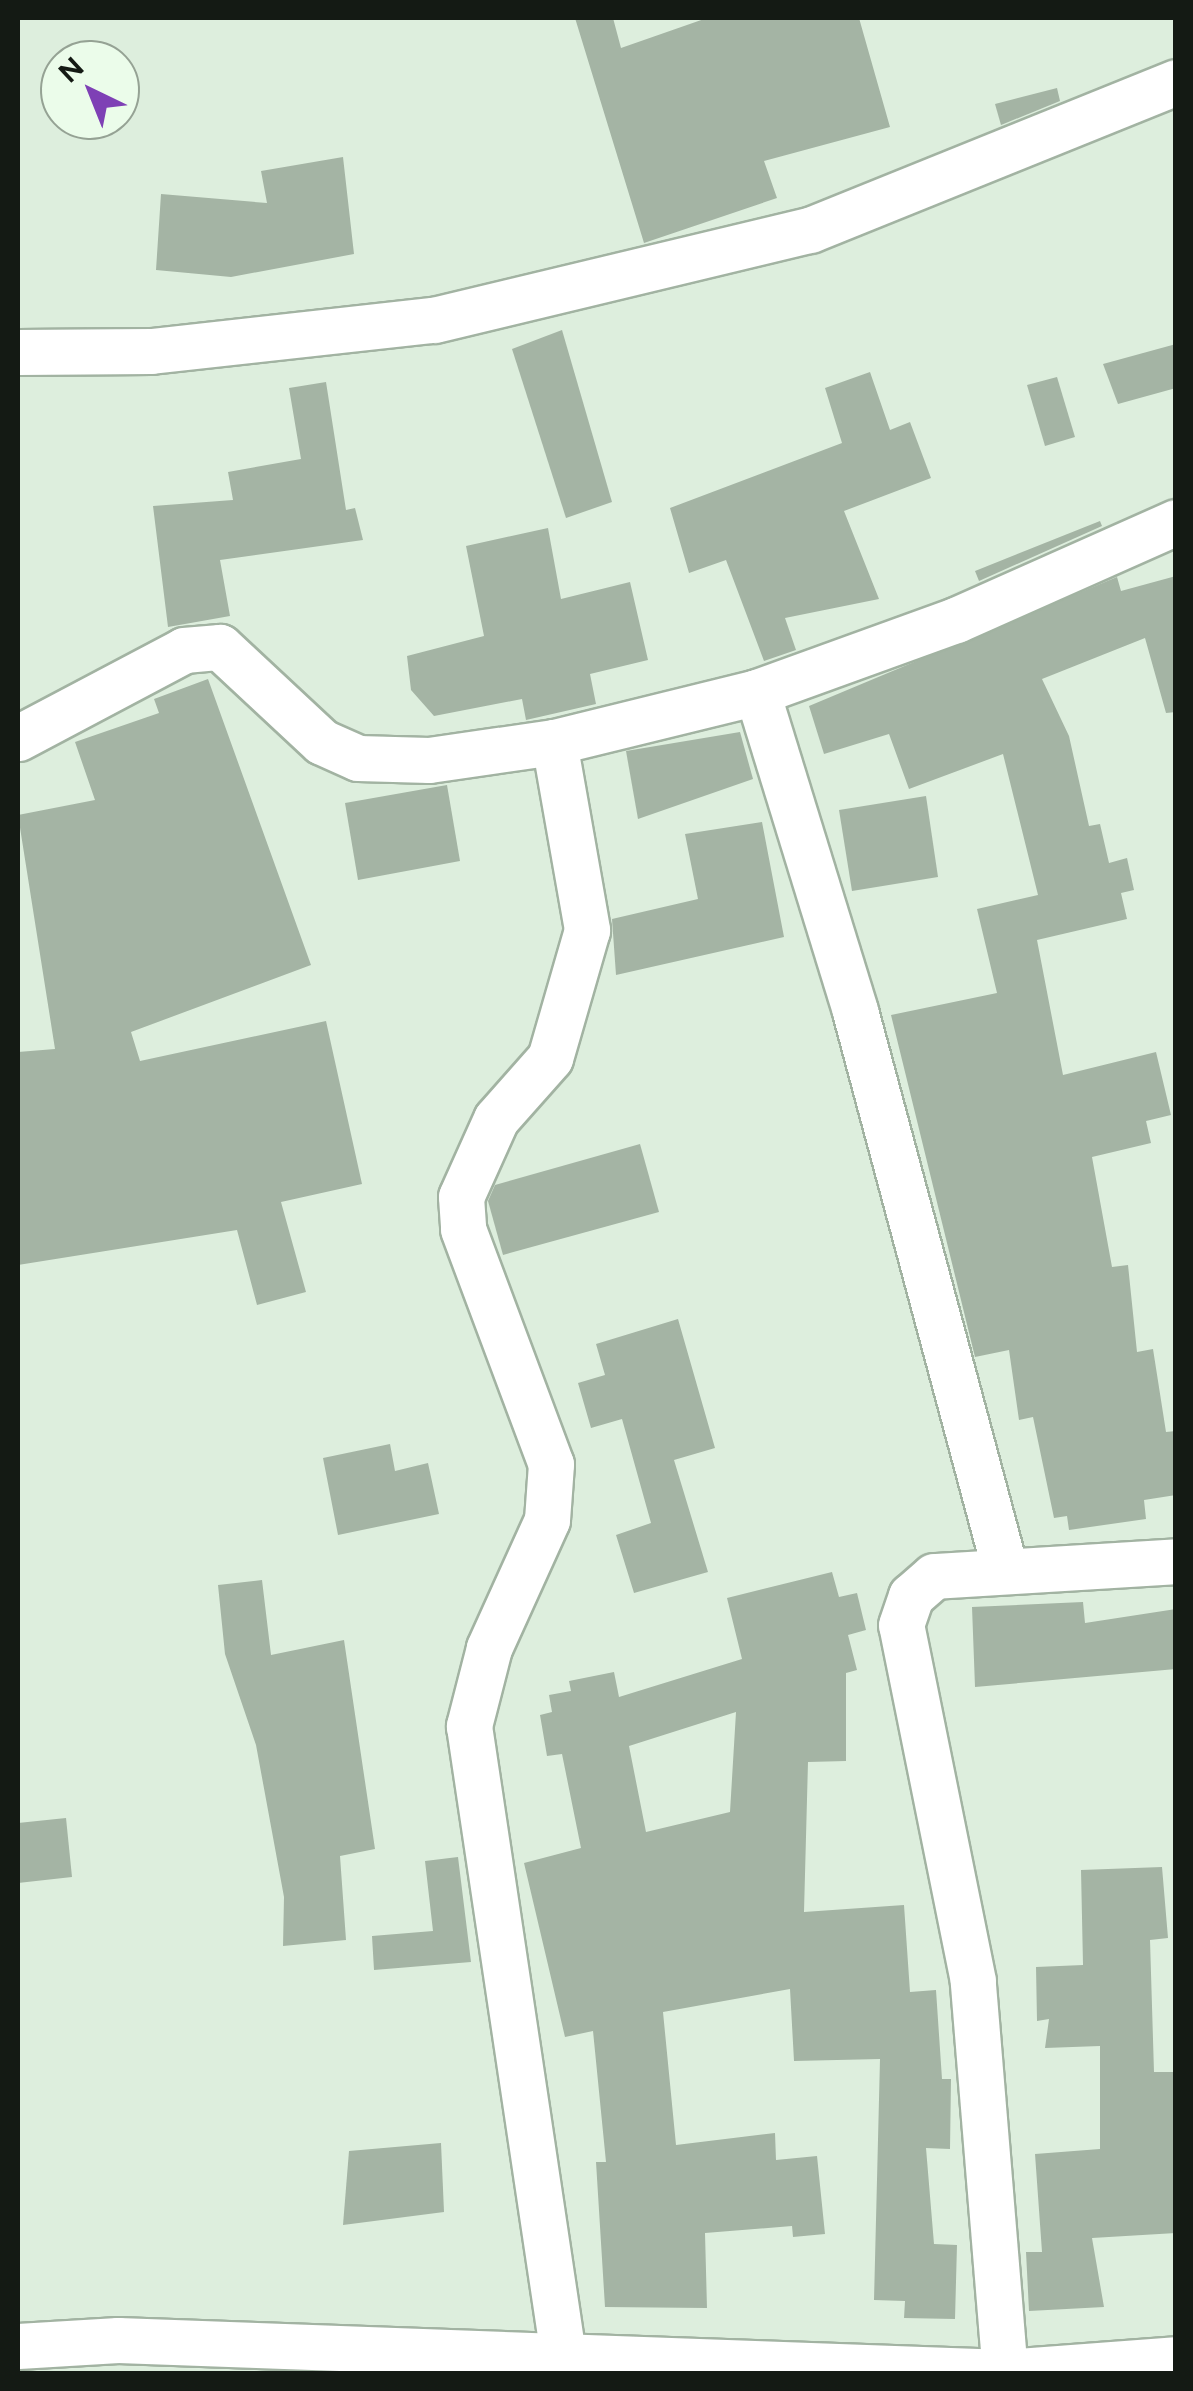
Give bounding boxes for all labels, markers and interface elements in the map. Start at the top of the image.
north arrow [40,40,140,140]
text: N [51,50,90,89]

